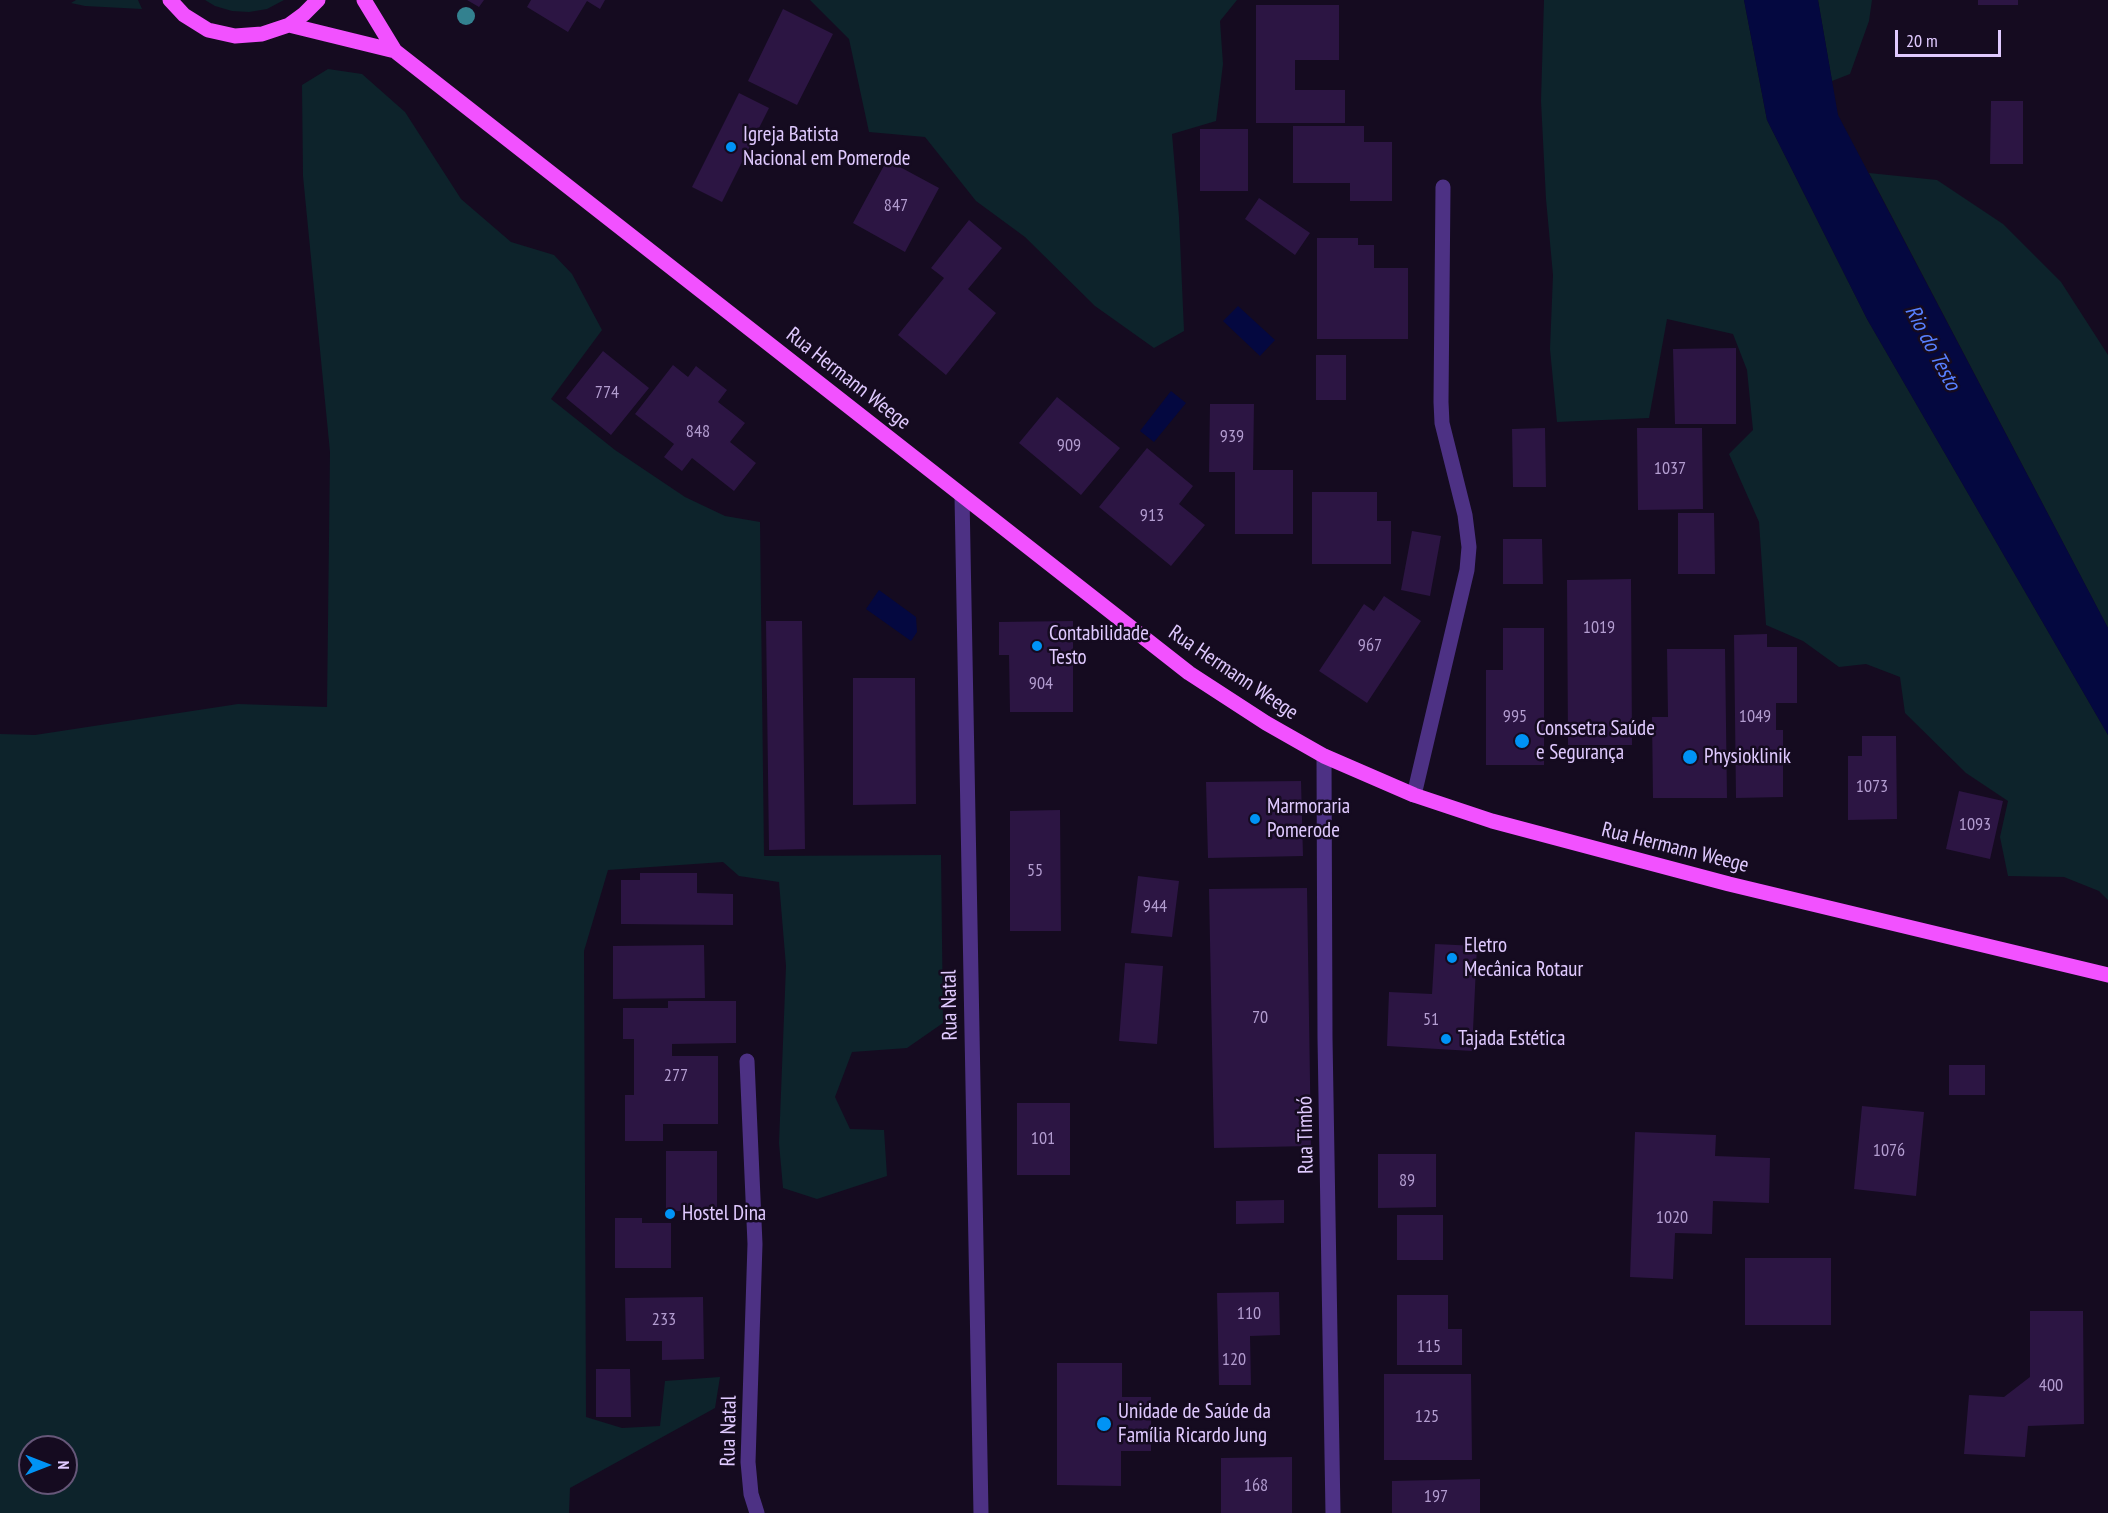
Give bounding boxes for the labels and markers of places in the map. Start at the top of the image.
place label: Igreja Batista Nacional em Pomerode [743,122,910,172]
marker: Igreja Batista Nacional em Pomerode [724,140,738,154]
place label: Contabilidade Testo [1049,621,1149,671]
marker: Contabilidade Testo [1030,639,1044,653]
place label: Conssetra Saúde e Segurança [1536,716,1655,766]
marker: Conssetra Saúde e Segurança [1513,732,1531,750]
place label: Physioklinik [1704,744,1791,770]
marker: Physioklinik [1681,748,1699,766]
place label: Marmoraria Pomerode [1267,794,1350,844]
marker: Marmoraria Pomerode [1248,812,1262,826]
place label: Eletro Mecânica Rotaur [1464,933,1583,983]
marker: Eletro Mecânica Rotaur [1445,951,1459,965]
place label: Tajada Estética [1458,1026,1565,1052]
marker: Tajada Estética [1439,1032,1453,1046]
place label: Hostel Dina [682,1201,766,1227]
marker: Hostel Dina [663,1207,677,1221]
place label: Unidade de Saúde da Família Ricardo Jung [1118,1399,1271,1449]
marker: Unidade de Saúde da Família Ricardo Jung [1095,1415,1113,1433]

